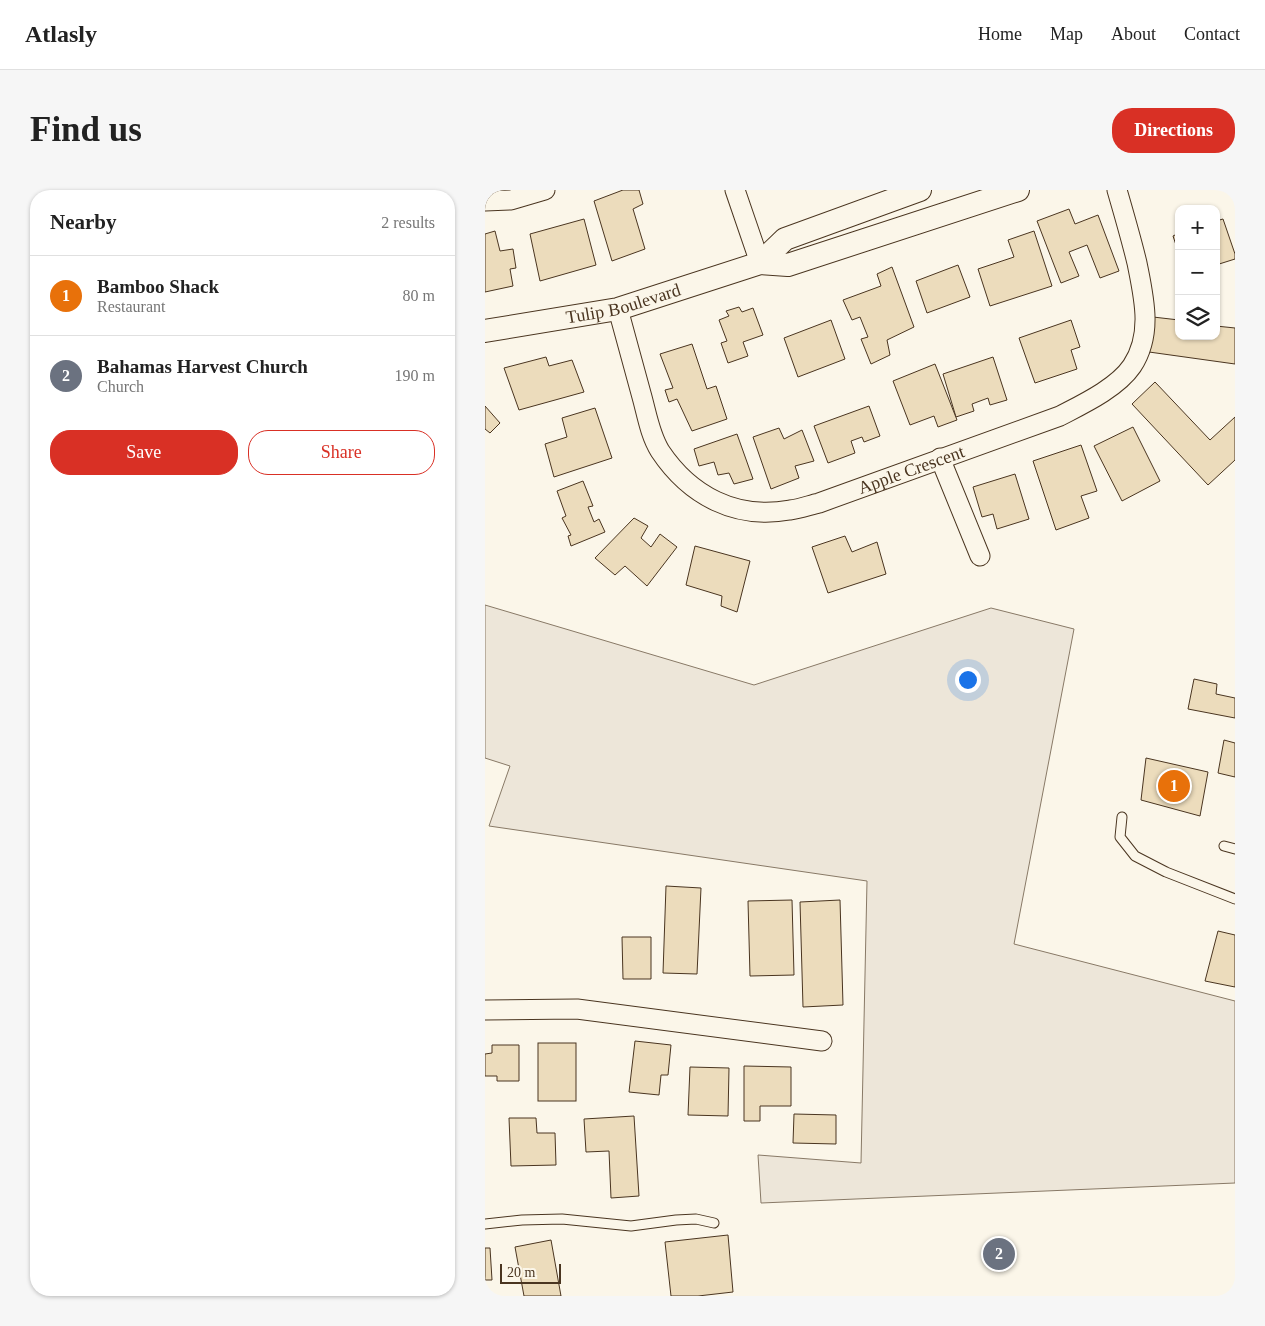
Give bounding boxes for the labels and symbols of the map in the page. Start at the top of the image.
street label: Tulip Boulevard [564,279,683,327]
street label: Apple Crescent [855,441,967,498]
your location [955,667,981,693]
pin: 1 [1158,767,1190,805]
pin: 2 [983,1235,1015,1273]
scale bar [500,1261,561,1284]

